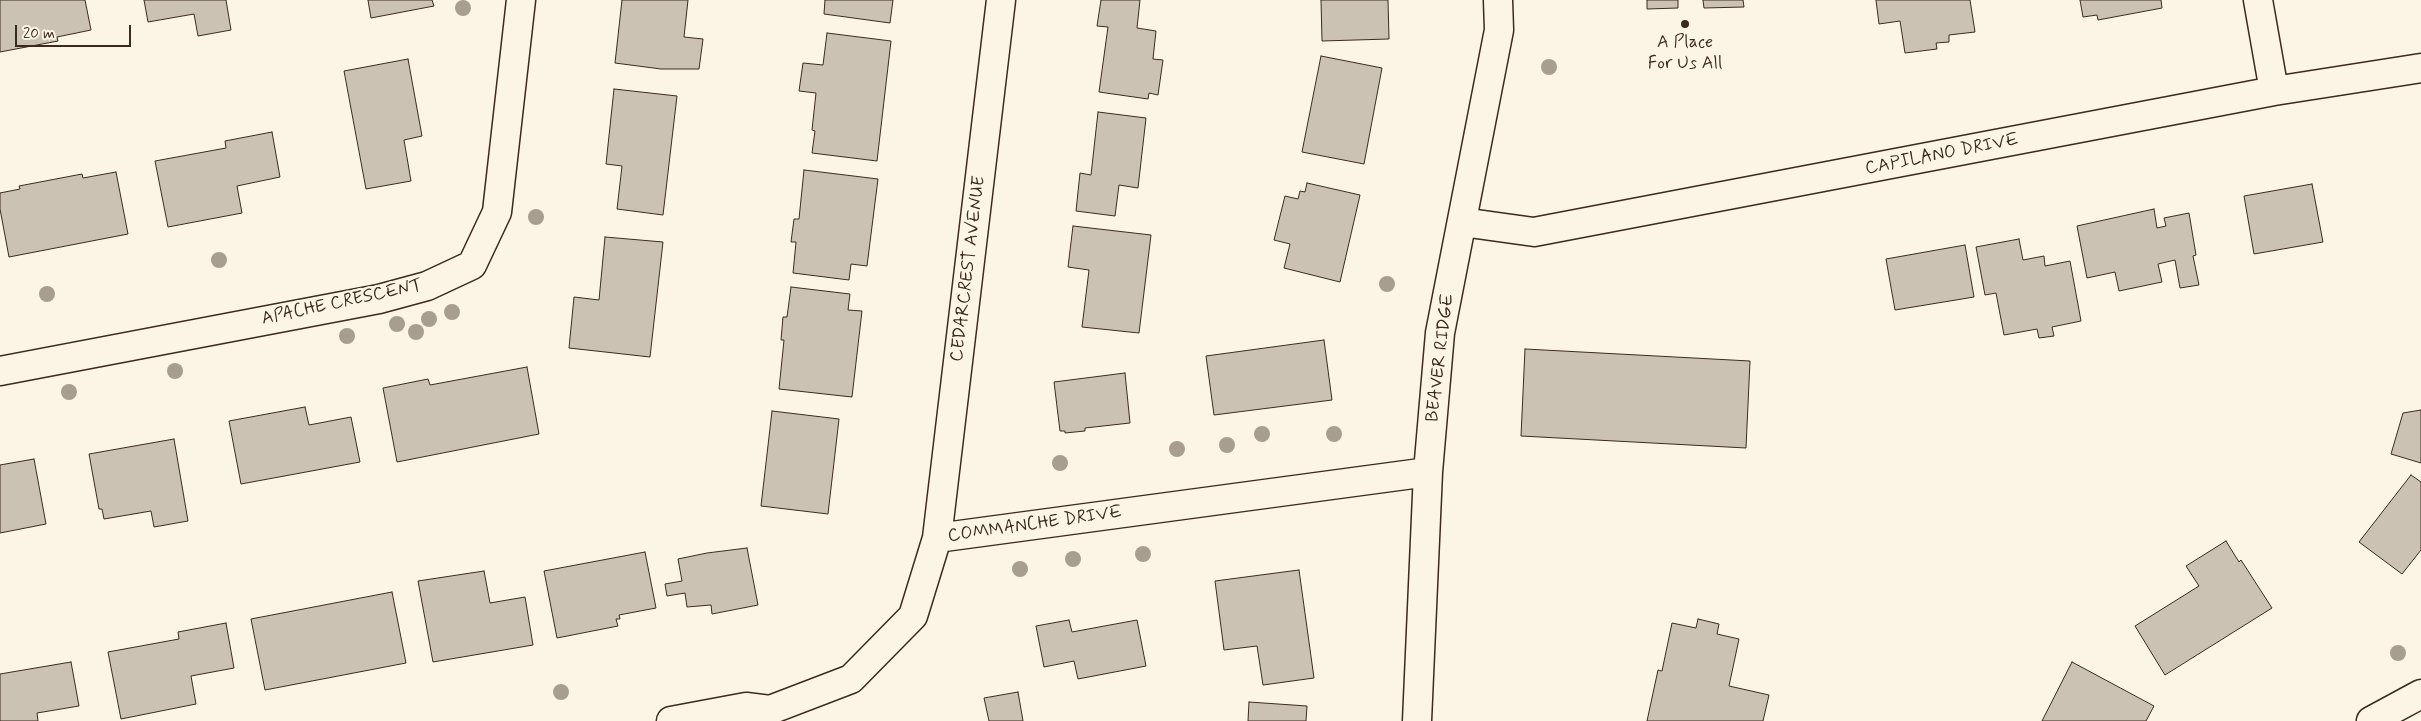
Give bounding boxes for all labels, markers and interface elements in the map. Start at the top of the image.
scale bar [18,15,134,47]
marker: A Place For Us All [1679,18,1691,30]
text: 20 m [23,24,55,44]
place label: A Place For Us All [1648,32,1722,74]
street label: CAPILANO DRIVE [1864,130,2020,180]
street label: CEDARCREST AVENUE [947,175,991,363]
street label: APACHE CRESCENT [260,275,424,331]
street label: BEAVER RIDGE [1422,293,1460,423]
street label: COMMANCHE DRIVE [946,502,1124,548]

